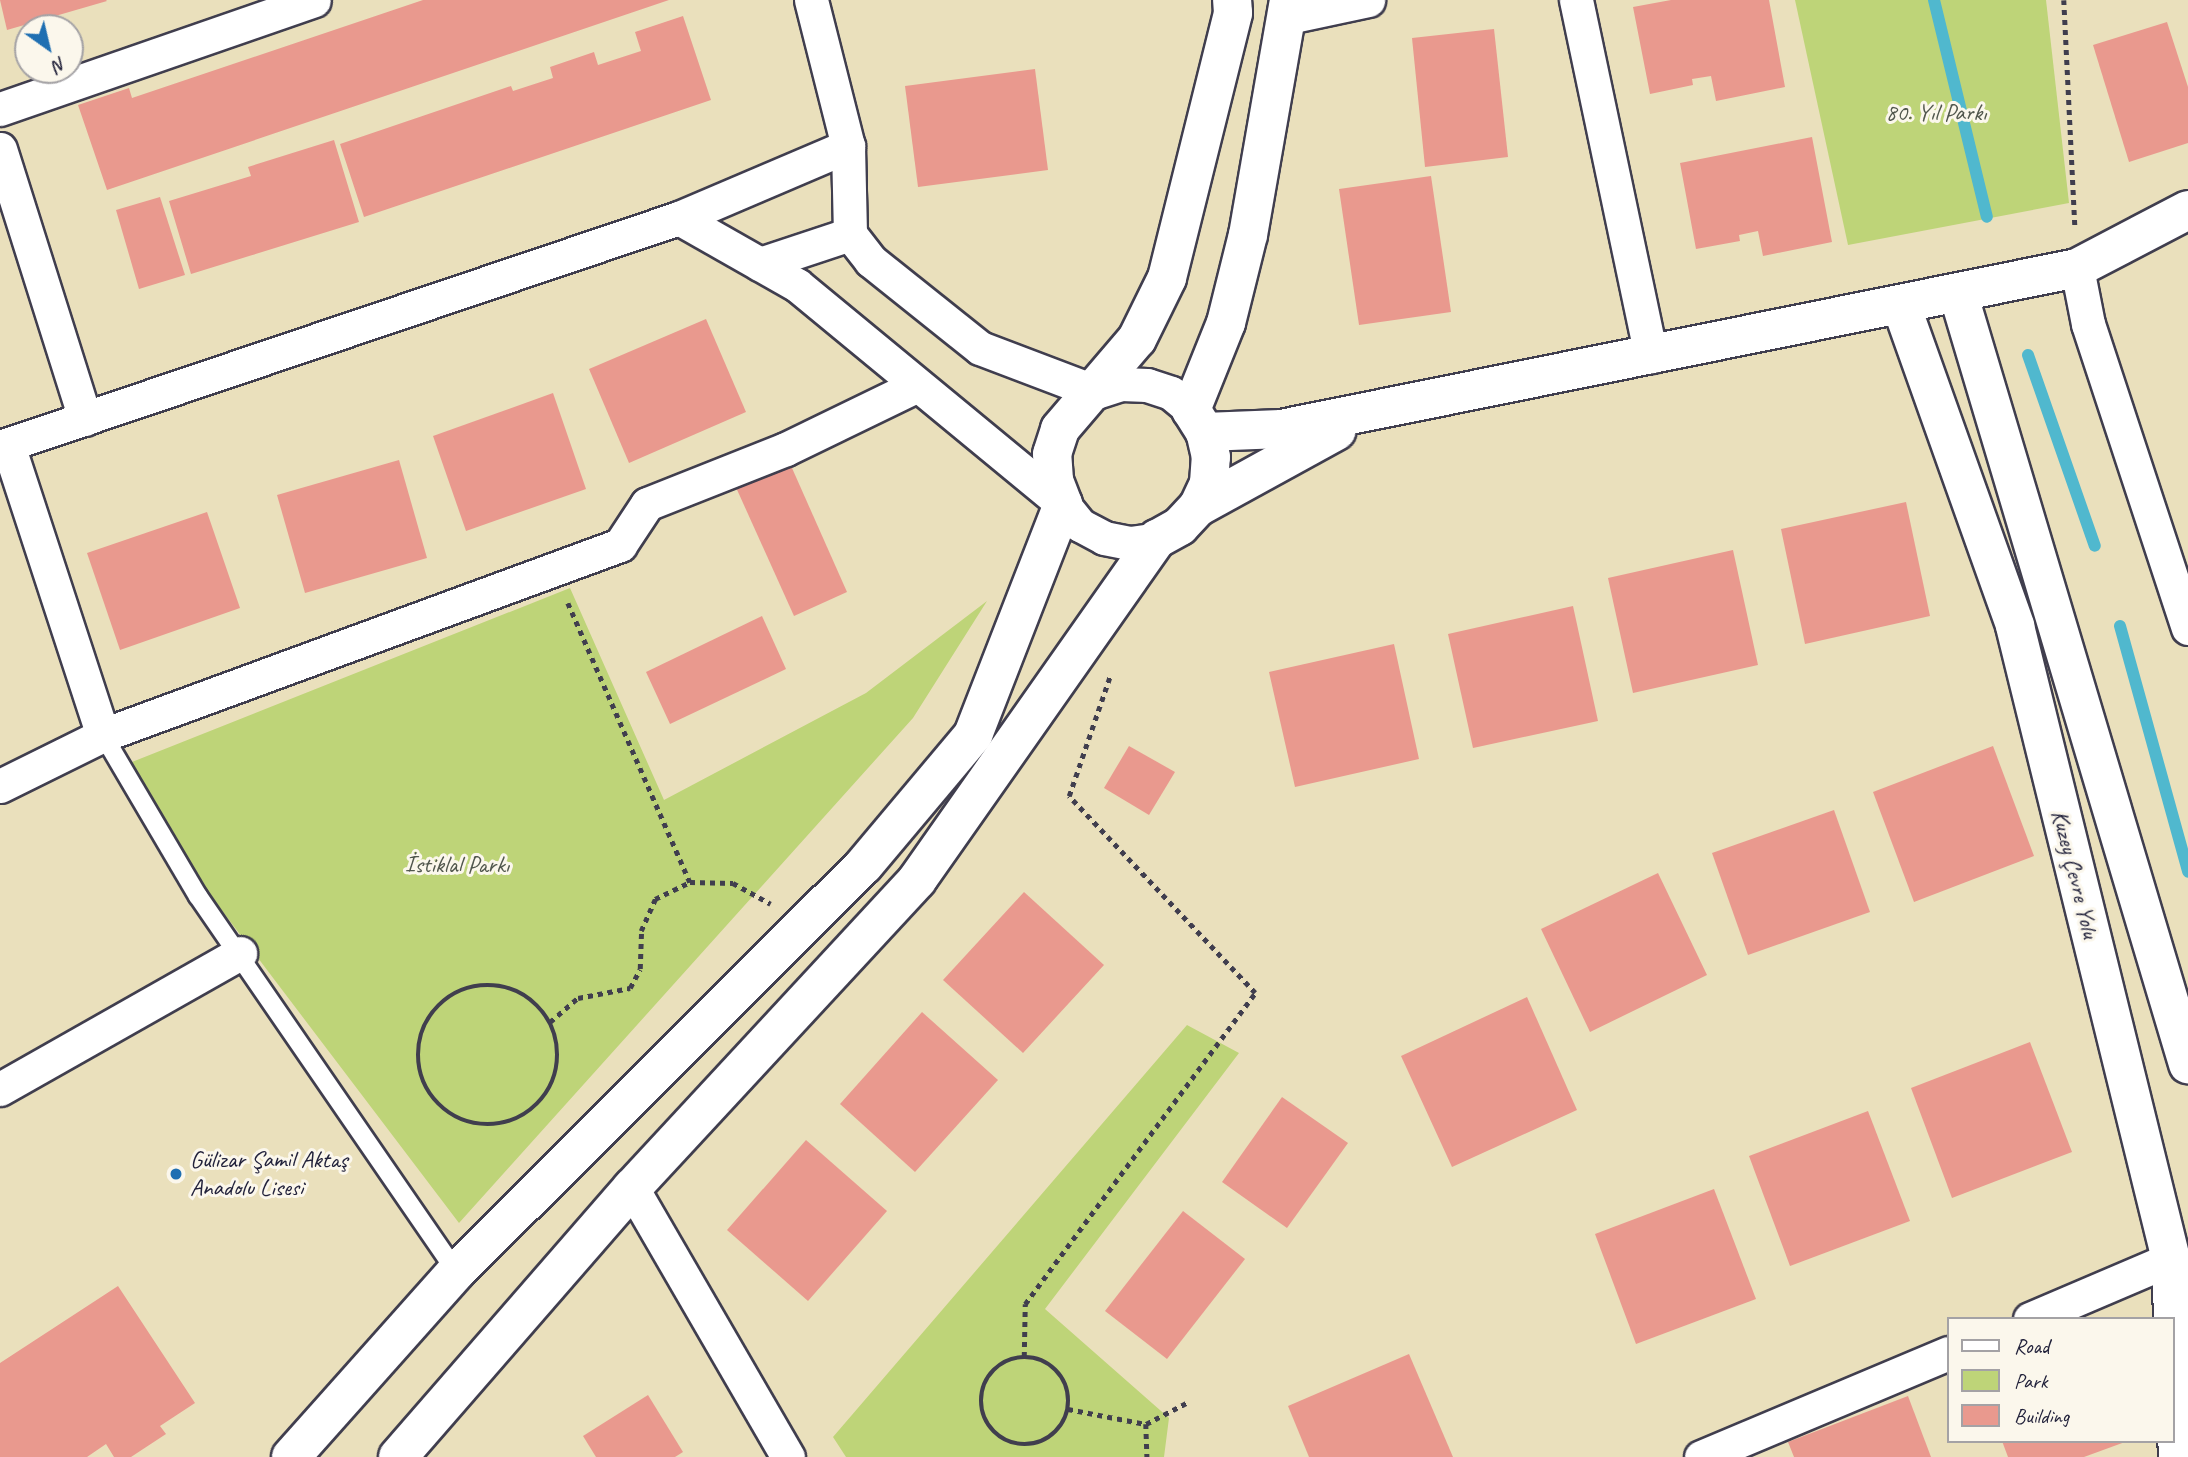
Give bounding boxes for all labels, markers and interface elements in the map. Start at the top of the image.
north arrow [14,14,84,84]
text: N [48,52,71,78]
park label: 80. Yıl Parkı [1885,99,1987,127]
street label: Kuzey Çevre Yolu [2045,807,2105,941]
park label: İstiklal Parkı [404,851,510,879]
place label: Gülizar Şamil Aktaş Anadolu Lisesi [190,1146,348,1202]
marker: Gülizar Şamil Aktaş Anadolu Lisesi [168,1166,184,1182]
legend [1946,1317,2174,1443]
text: Road [2014,1333,2049,1359]
text: Park [2014,1368,2047,1394]
text: Building [2014,1403,2069,1429]

